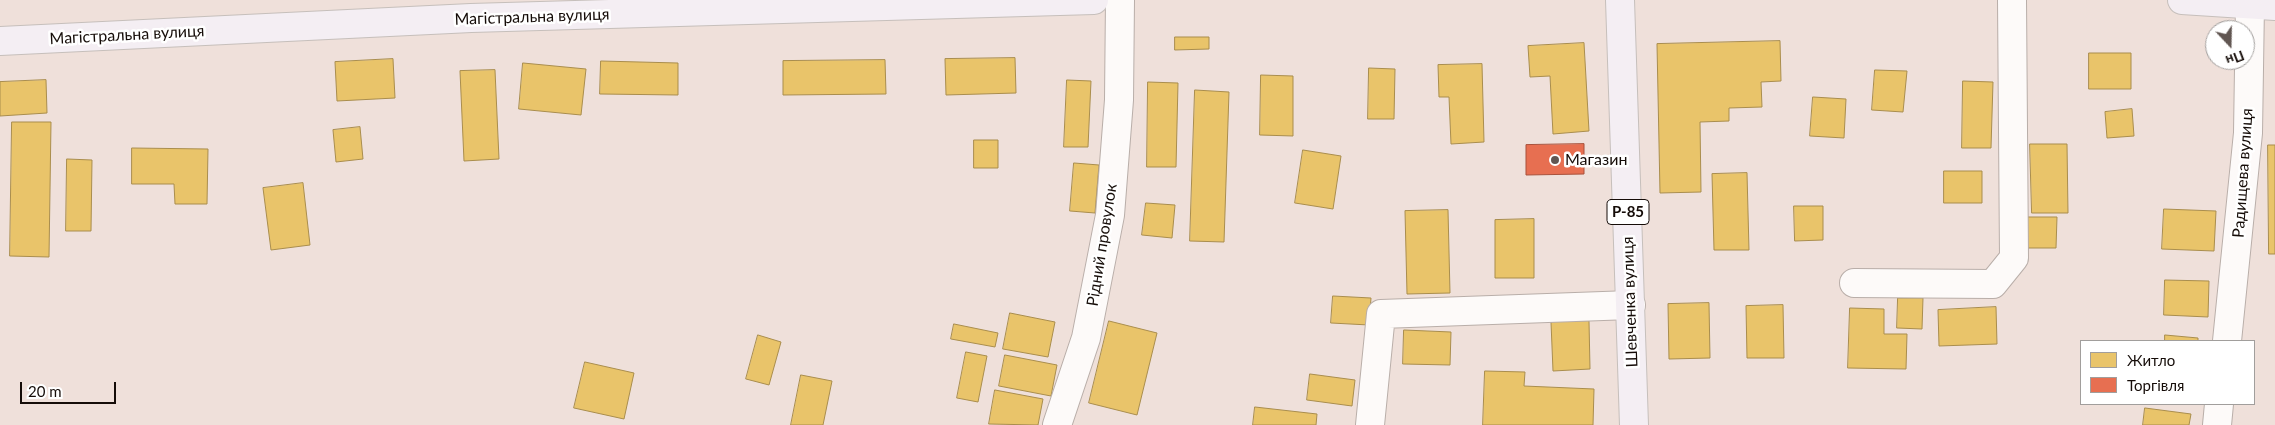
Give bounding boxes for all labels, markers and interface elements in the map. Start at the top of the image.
street label: Магістральна вулиця [454,5,610,29]
north arrow [2205,20,2255,70]
street label: Магістральна вулиця [49,21,205,49]
text: Пн [2224,47,2247,70]
street label: Радищева вулиця [2229,108,2257,238]
place label: Магазин [1565,150,1627,170]
marker: Магазин [1549,154,1561,166]
street label: Рідний провулок [1083,182,1121,308]
road number: Р-85 [1607,200,1649,224]
street label: Шевченка вулиця [1618,236,1642,368]
legend [2080,340,2255,405]
text: Житло [2127,351,2175,369]
scale bar [22,372,119,404]
text: Торгівля [2127,376,2184,394]
text: 20 m [28,382,62,400]

